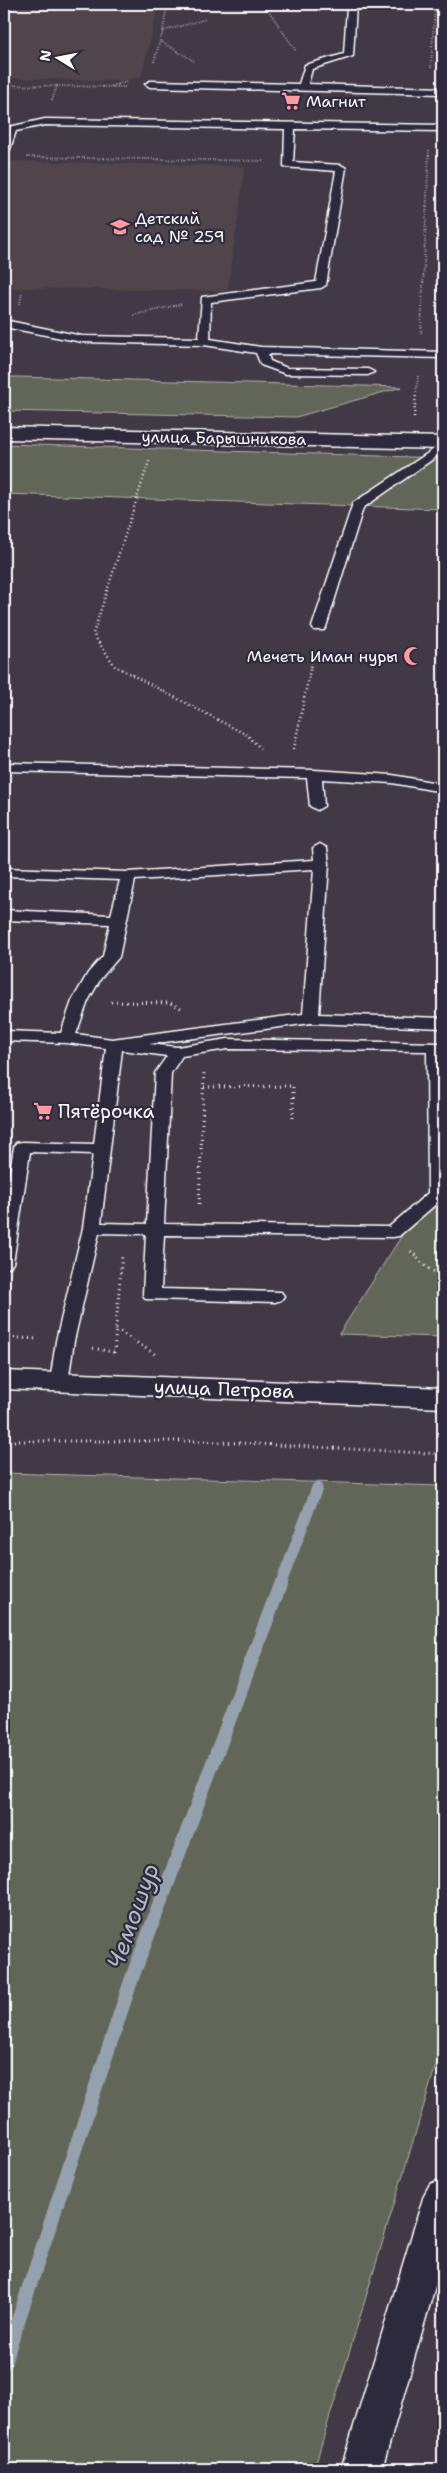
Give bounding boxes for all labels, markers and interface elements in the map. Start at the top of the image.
north arrow [32,32,82,82]
text: N [35,49,55,63]
supermarket icon: Магнит [280,90,302,112]
place label: Магнит [306,91,367,112]
place label: Детский сад № 259 [135,208,225,247]
school or university icon: Детский сад № 259 [109,216,131,238]
street label: улица Барышникова [141,426,307,450]
mosque icon: Мечеть Иман нуры [402,645,424,667]
place label: Мечеть Иман нуры [247,646,398,667]
place label: Пятёрочка [58,1099,154,1124]
supermarket icon: Пятёрочка [32,1100,54,1122]
street label: улица Петрова [153,1374,295,1404]
water label: Чемошур [99,1859,167,1973]

